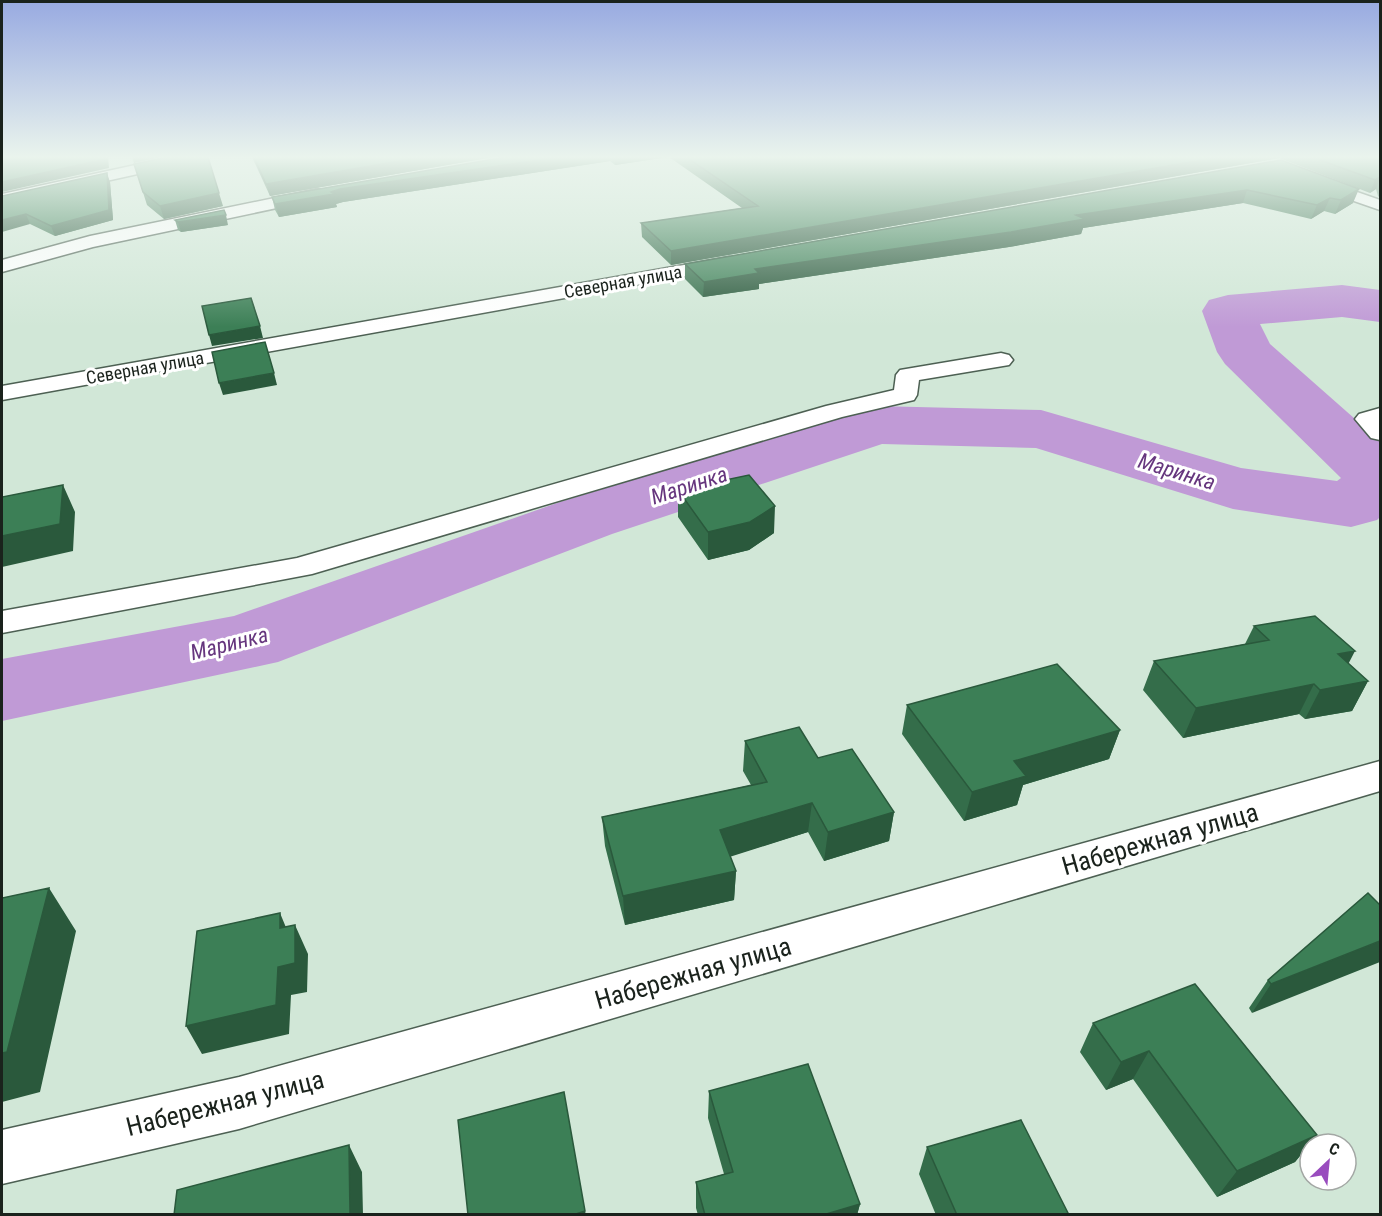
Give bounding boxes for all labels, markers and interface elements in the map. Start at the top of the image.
street label: Северная улица [562,261,683,302]
street label: Северная улица [84,347,205,388]
water label: Маринка [1135,448,1218,495]
water label: Маринка [648,461,731,510]
water label: Маринка [188,622,271,665]
street label: Набережная улица [1058,797,1262,881]
street label: Набережная улица [591,931,795,1015]
street label: Набережная улица [123,1064,327,1142]
north arrow [1298,1132,1358,1192]
text: С [1326,1138,1343,1160]

